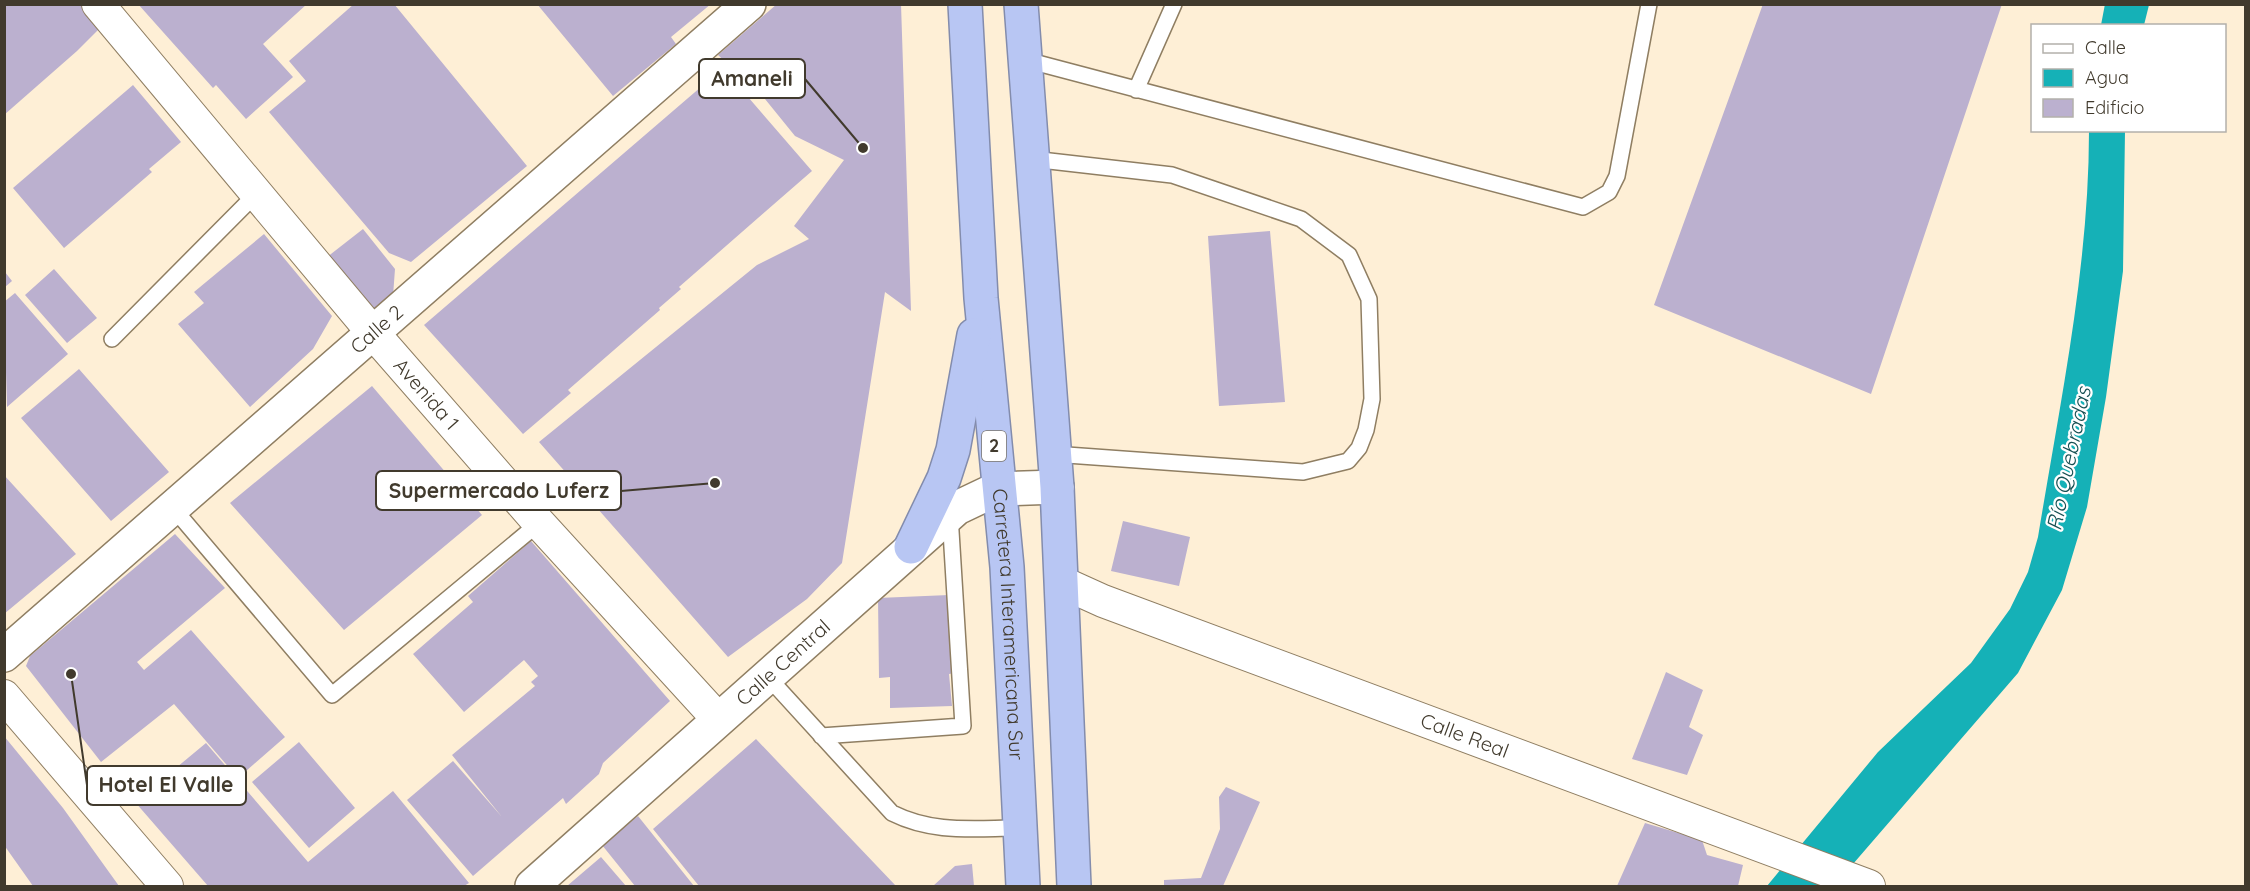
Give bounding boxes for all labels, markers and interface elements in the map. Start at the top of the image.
legend [2031,24,2226,132]
text: Calle [2085,36,2126,59]
callout: Amaneli [699,59,805,98]
text: Amaneli [711,65,793,91]
text: Agua [2085,66,2129,89]
text: Edificio [2085,96,2144,119]
street label: Calle 2 [345,299,408,359]
street label: Avenida 1 [389,353,465,435]
water label: Río Quebradas [2040,384,2096,533]
road number: 2 [982,431,1006,461]
callout: Supermercado Luferz [376,471,621,510]
text: Supermercado Luferz [389,477,609,503]
street label: Carretera Interamericana Sur [987,487,1030,761]
street label: Calle Central [730,614,835,711]
street label: Calle Real [1417,707,1513,763]
callout: Hotel El Valle [87,766,246,805]
text: Hotel El Valle [99,771,233,797]

